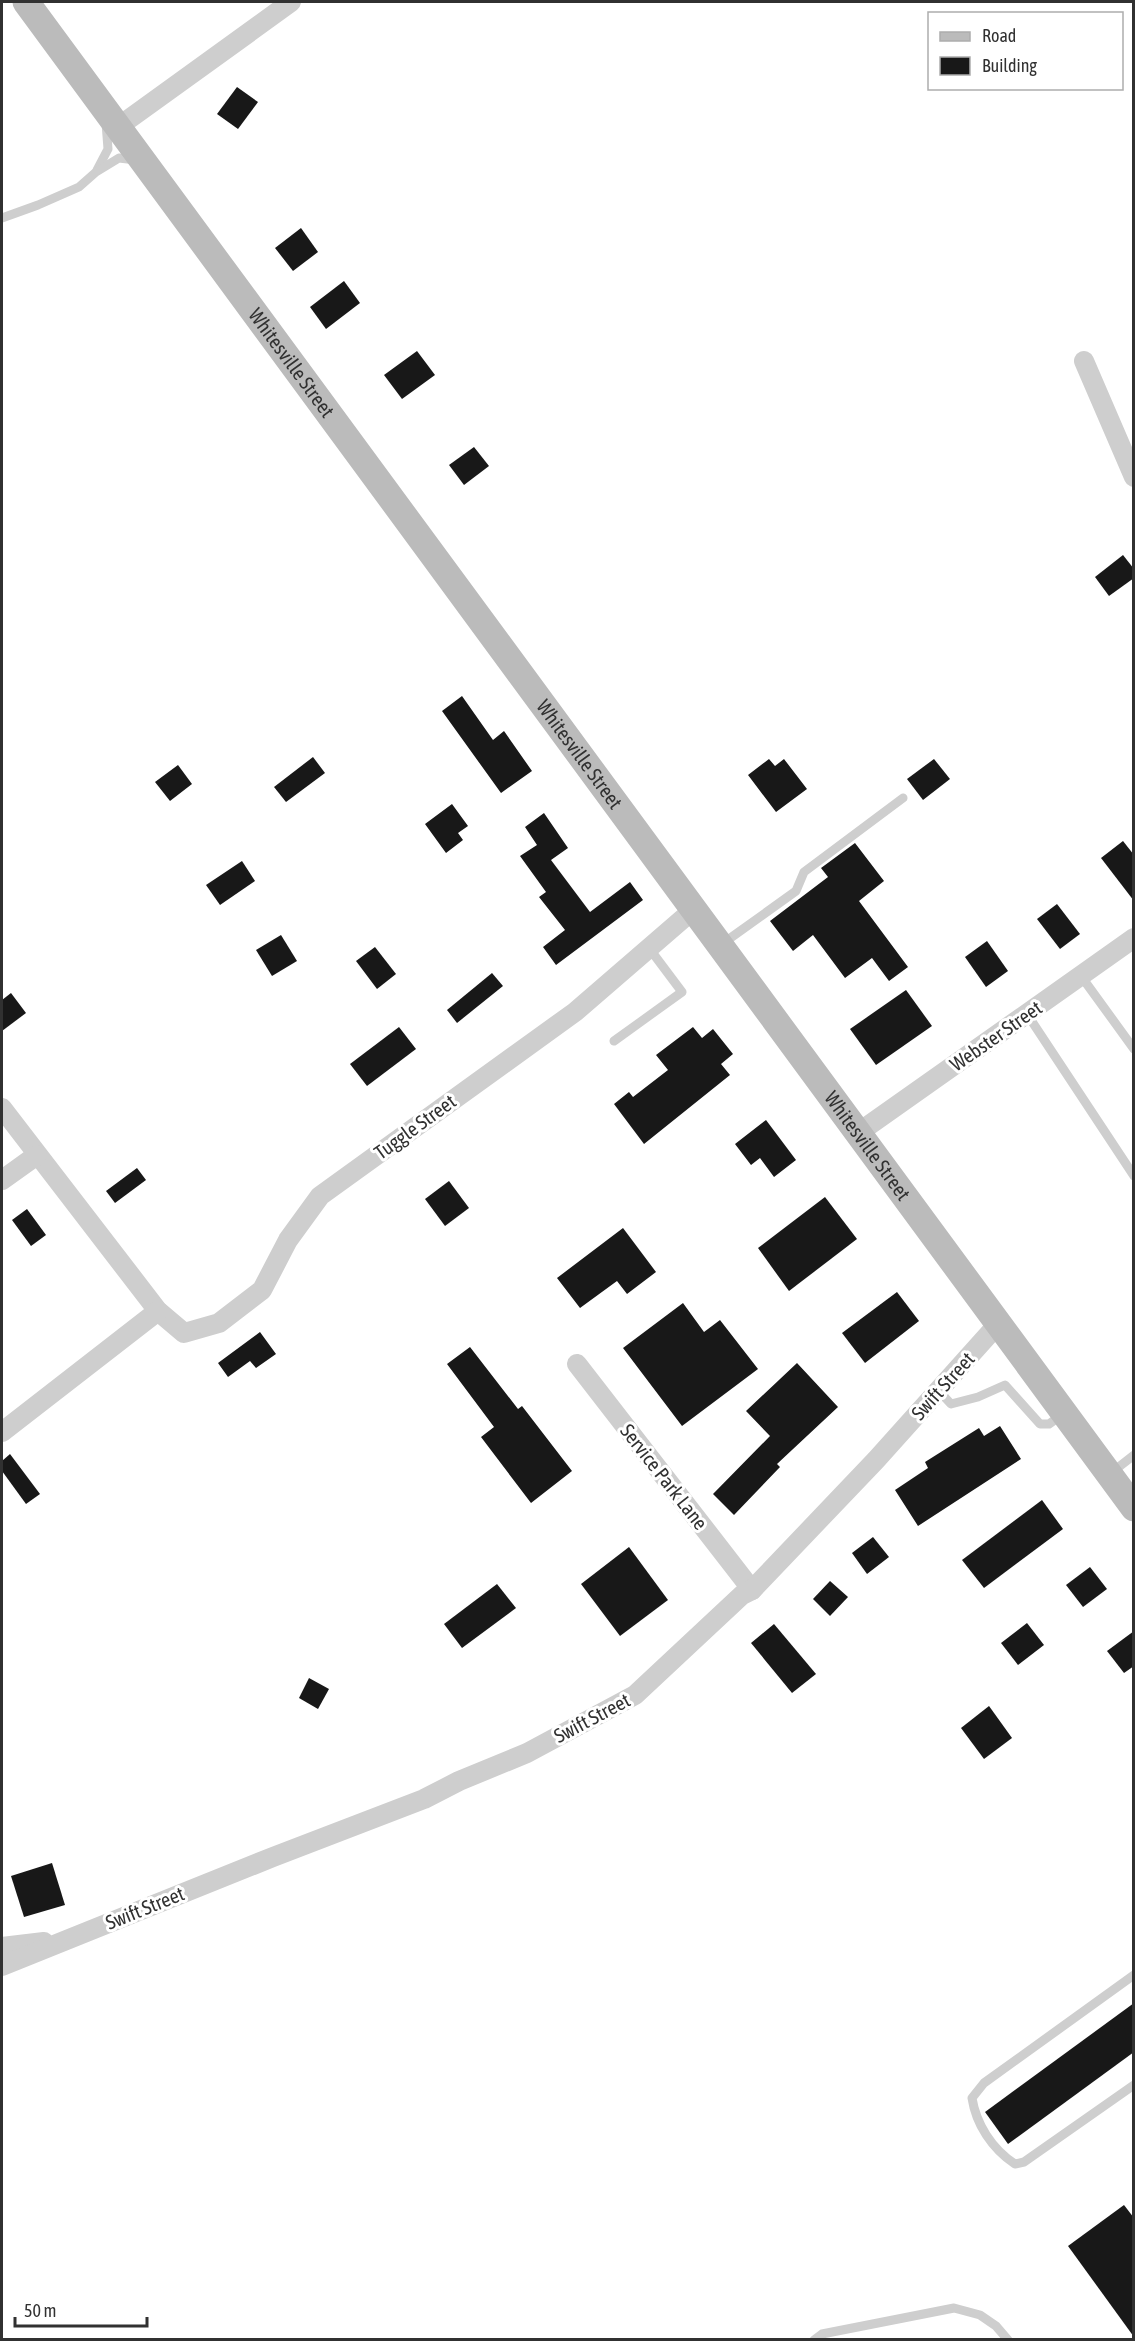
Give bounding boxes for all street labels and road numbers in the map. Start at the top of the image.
street label: Whitesville Street [244,304,340,422]
street label: Whitesville Street [532,695,628,813]
street label: Webster Street [945,995,1046,1076]
street label: Whitesville Street [820,1086,916,1205]
street label: Tuggle Street [369,1089,460,1164]
street label: Swift Street [906,1347,979,1424]
street label: Service Park Lane [616,1419,713,1534]
street label: Swift Street [550,1688,634,1747]
street label: Swift Street [102,1881,188,1934]

